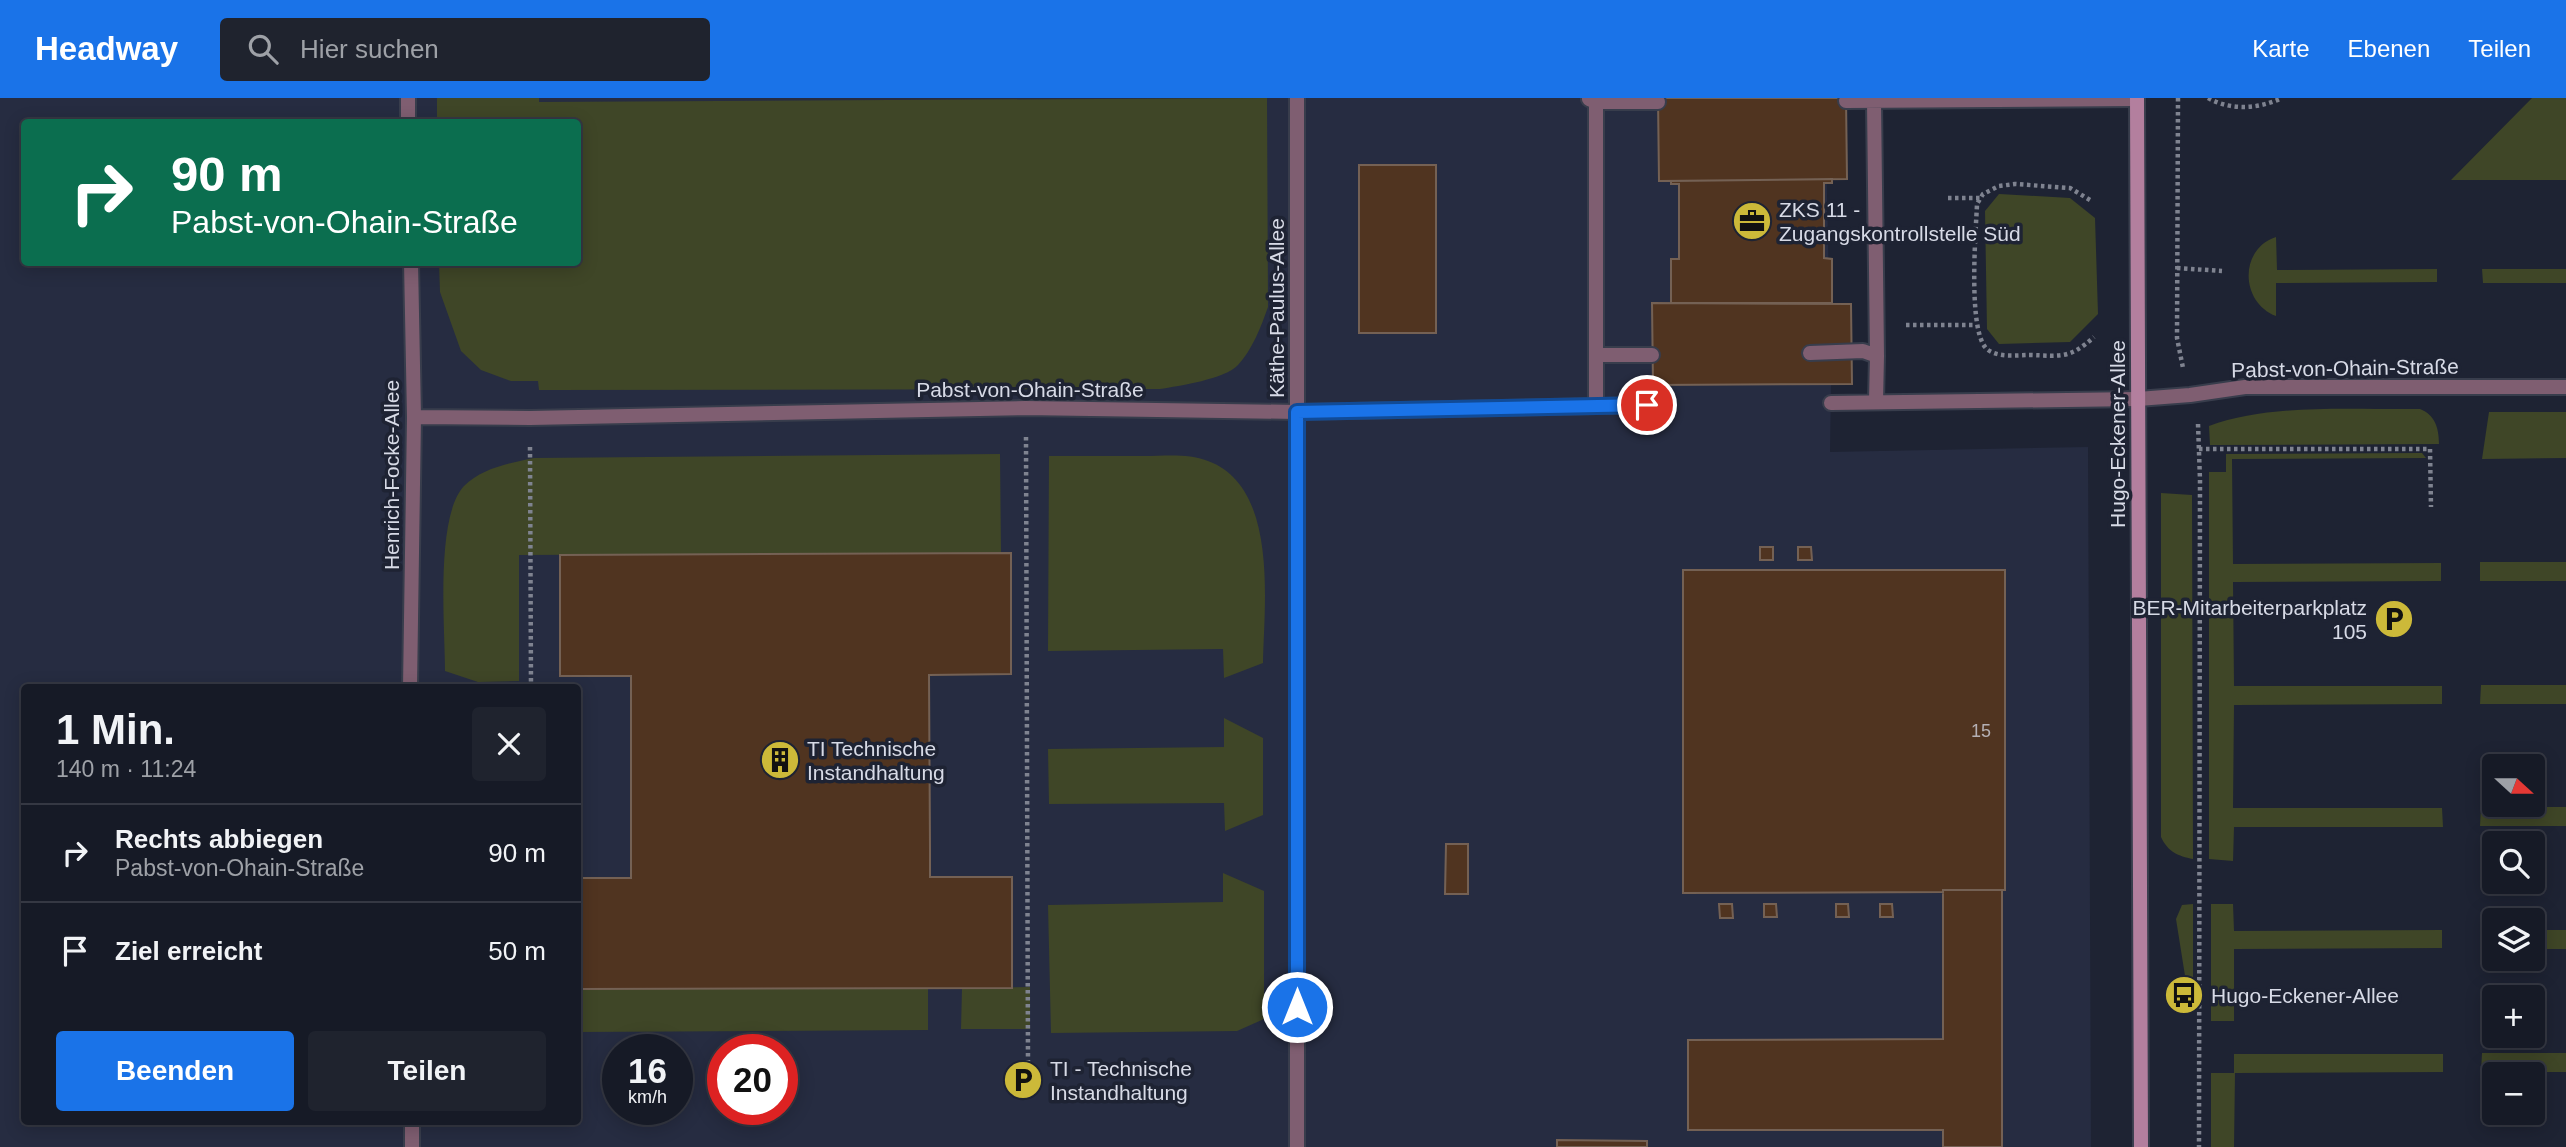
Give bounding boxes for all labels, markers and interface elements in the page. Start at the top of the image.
search box [220,18,710,81]
text: Headway [35,30,178,67]
icon: search [244,30,282,68]
text: Hier suchen [300,34,439,64]
text: Karte [2252,35,2310,62]
text: Ebenen [2348,35,2430,62]
text: Teilen [2468,35,2531,62]
icon: right [56,147,147,238]
text: 90 m [171,147,283,201]
place label: ZKS 11 - Zugangskontrollstelle Süd [1779,198,2021,245]
office icon: ZKS 11 - Zugangskontrollstelle Süd [1731,200,1773,242]
text: Pabst-von-Ohain-Straße [171,204,518,240]
street label: Käthe-Paulus-Allee [1265,218,1288,398]
street label: Hugo-Eckener-Allee [2106,340,2129,528]
street label: Pabst-von-Ohain-Straße [2231,355,2459,381]
pin [1617,375,1677,435]
street label: Pabst-von-Ohain-Straße [916,378,1144,401]
street label: Henrich-Focke-Allee [380,380,403,570]
icon: arrive [1628,386,1666,424]
place label: BER-Mitarbeiterparkplatz 105 [2132,596,2367,643]
parking icon: BER-Mitarbeiterparkplatz 105 [2373,598,2415,640]
text: 1 Min. [56,706,175,753]
button: close [472,707,546,781]
house number: 15 [1971,721,1991,741]
place label: TI Technische Instandhaltung [807,737,945,784]
building icon: TI Technische Instandhaltung [759,739,801,781]
north arrow [2482,754,2544,817]
map controls [2482,754,2545,1125]
text: 140 m · 11:24 [56,756,196,782]
text: Rechts abbiegen [115,824,323,854]
button: search [2482,831,2545,894]
icon: right [56,834,94,872]
text: 90 m [488,838,546,868]
text: Pabst-von-Ohain-Straße [115,855,364,881]
button: layers [2482,908,2545,971]
icon: arrive [56,932,94,970]
text: Ziel erreicht [115,936,262,966]
text: 50 m [488,936,546,966]
position arrow [1260,970,1334,1044]
bus stop icon: Hugo-Eckener-Allee [2163,974,2205,1016]
place label: Hugo-Eckener-Allee [2211,984,2399,1007]
button: + [2482,985,2545,1048]
button: Beenden [56,1031,294,1111]
button: Teilen [308,1031,546,1111]
speed limit sign: 20 [707,1034,798,1125]
text: 16 [628,1051,667,1090]
place label: TI - Technische Instandhaltung [1050,1057,1192,1104]
parking icon: TI - Technische Instandhaltung [1002,1059,1044,1101]
button: − [2482,1062,2545,1125]
text: km/h [628,1087,667,1107]

